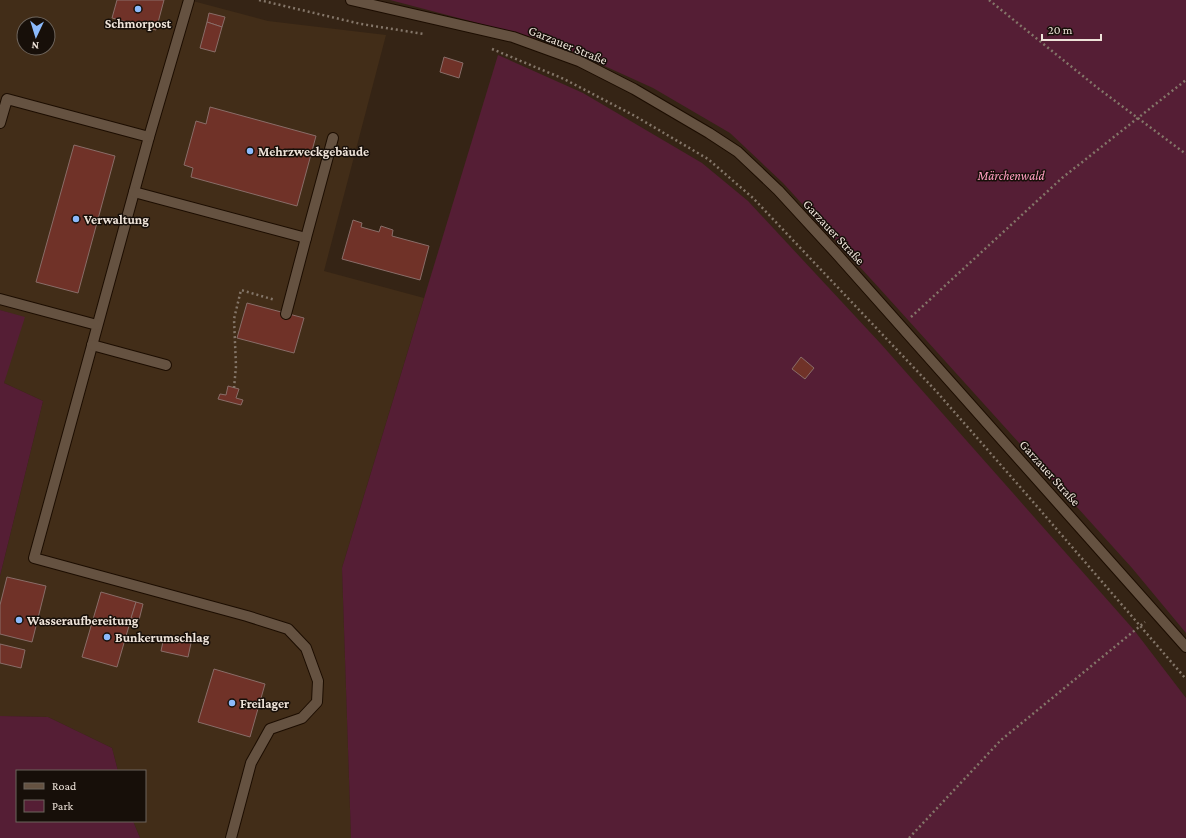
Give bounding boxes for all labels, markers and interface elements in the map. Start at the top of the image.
marker: Schmorpost [133,4,143,14]
north arrow [16,16,56,56]
place label: Schmorpost [105,16,172,31]
scale bar [1042,16,1101,42]
street label: Garzauer Straße [526,22,610,68]
text: 20 m [1048,23,1073,37]
text: N [31,40,39,52]
place label: Mehrzweckgebäude [258,144,369,159]
marker: Mehrzweckgebäude [245,146,255,156]
park label: Märchenwald [976,168,1045,183]
street label: Garzauer Straße [800,196,868,268]
place label: Verwaltung [83,212,149,227]
marker: Verwaltung [71,214,81,224]
street label: Garzauer Straße [1016,437,1084,509]
place label: Wasseraufbereitung [26,613,139,628]
marker: Wasseraufbereitung [14,615,24,625]
place label: Bunkerumschlag [115,630,210,645]
marker: Bunkerumschlag [102,632,112,642]
place label: Freilager [240,696,290,711]
marker: Freilager [227,698,237,708]
legend [16,770,146,822]
text: Road [52,779,77,793]
text: Park [52,799,74,813]

